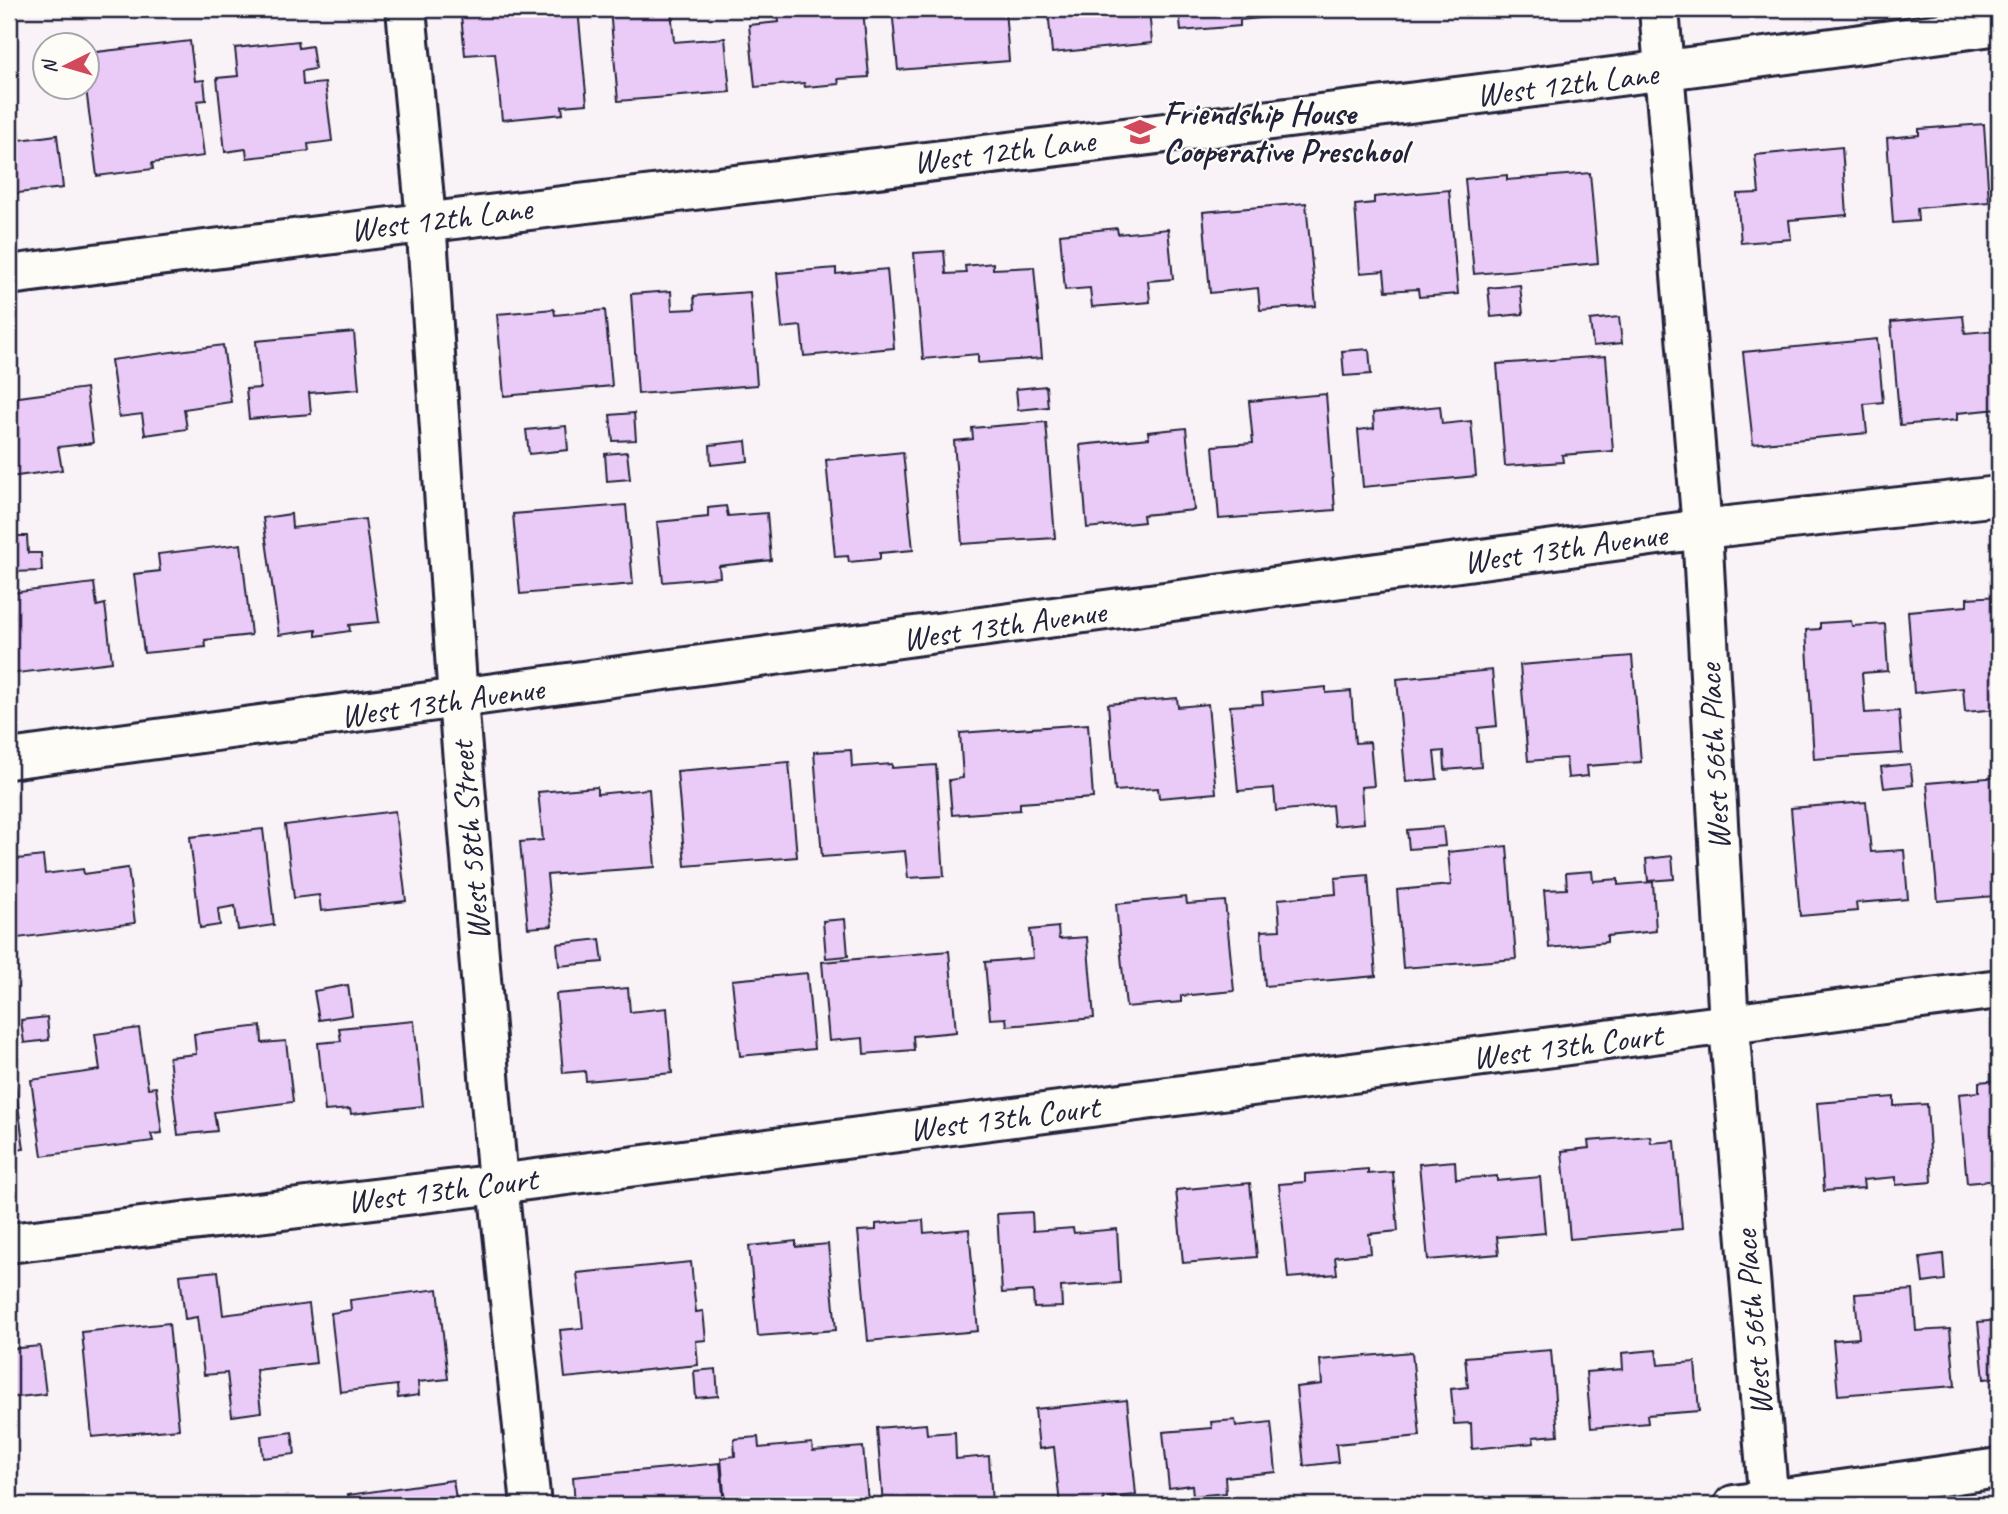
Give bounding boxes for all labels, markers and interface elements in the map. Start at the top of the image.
north arrow [32,32,102,102]
street label: West 12th Lane [1474,52,1662,116]
text: N [37,57,63,74]
place label: Friendship House Cooperative Preschool [1163,92,1413,172]
school or university icon: Friendship House Cooperative Preschool [1123,115,1157,149]
street label: West 12th Lane [911,119,1099,183]
street label: West 12th Lane [348,187,536,251]
street label: West 13th Avenue [1461,513,1671,583]
street label: West 13th Avenue [900,590,1110,660]
street label: West 56th Place [1688,661,1740,851]
street label: West 13th Avenue [338,667,548,737]
street label: West 58th Street [440,737,500,942]
street label: West 13th Court [1470,1013,1667,1078]
street label: West 13th Court [907,1085,1104,1150]
street label: West 13th Court [345,1157,542,1222]
street label: West 56th Place [1724,1226,1782,1418]

